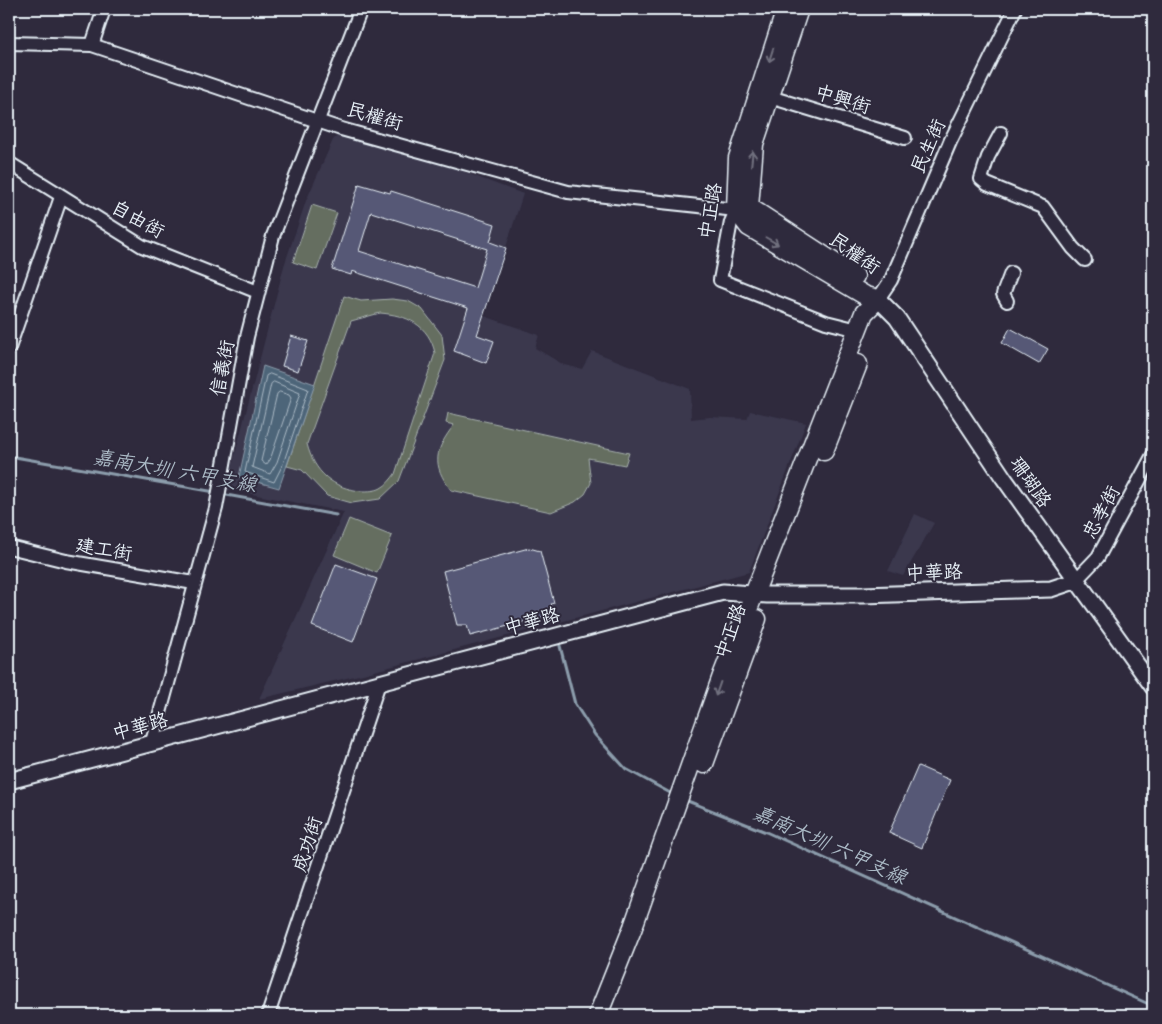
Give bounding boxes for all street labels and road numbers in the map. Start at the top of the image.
street label: 中興街 [811,75,875,123]
street label: 民權街 [343,92,407,140]
street label: 民生街 [901,113,955,179]
street label: 中正路 [689,180,731,242]
street label: 自由街 [105,191,171,247]
street label: 民權街 [822,223,888,283]
street label: 信義街 [200,337,244,399]
street label: 珊瑚路 [1001,449,1061,515]
street label: 忠孝街 [1073,479,1129,545]
street label: 建工街 [73,528,135,570]
street label: 中華路 [905,555,963,589]
street label: 中華路 [500,598,564,644]
street label: 中正路 [705,599,755,663]
street label: 中華路 [108,703,172,749]
street label: 成功街 [282,812,332,876]

